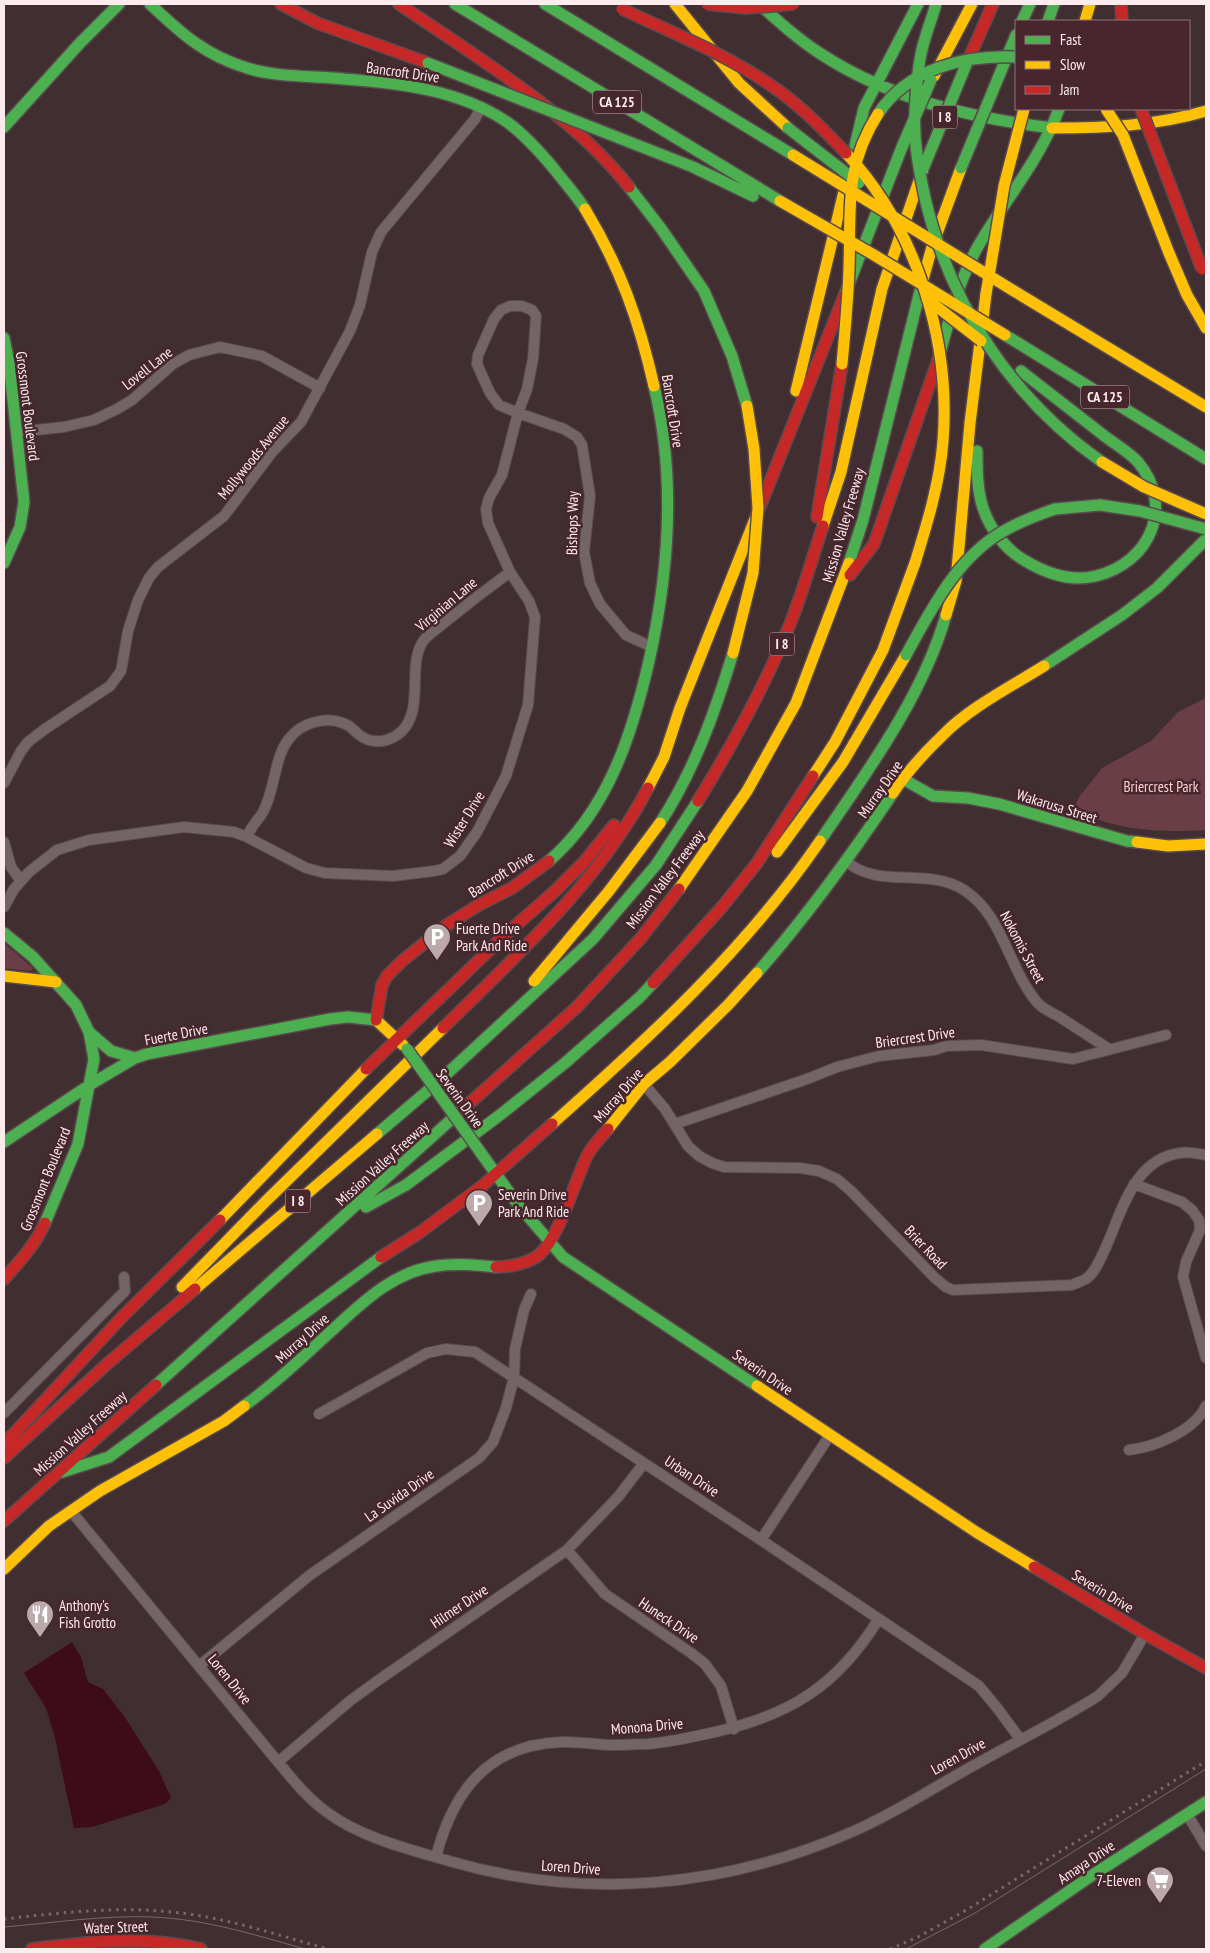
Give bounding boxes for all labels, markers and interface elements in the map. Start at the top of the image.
legend [1015,20,1190,110]
text: Fast [1060,30,1081,49]
text: Slow [1060,55,1085,74]
street label: Bancroft Drive [365,57,441,87]
text: Jam [1059,80,1079,99]
road number: CA 125 [593,90,641,114]
road number: I 8 [932,105,958,128]
street label: Lovell Lane [118,342,176,394]
street label: Grossmont Boulevard [12,350,44,462]
street label: Bancroft Drive [658,373,688,449]
road number: CA 125 [1081,386,1129,408]
street label: Mollywoods Avenue [213,411,293,503]
street label: Mission Valley Freeway [818,465,869,585]
street label: Bishops Way [562,490,582,555]
street label: Virginian Lane [411,573,481,636]
road number: I 8 [770,633,794,656]
street label: Murray Drive [853,757,907,821]
park label: Briercrest Park [1123,777,1199,796]
street label: Wakarusa Street [1014,785,1100,827]
street label: Wister Drive [439,787,489,851]
street label: Mission Valley Freeway [622,826,709,932]
street label: Bancroft Drive [465,846,537,902]
street label: Nokomis Street [996,908,1050,986]
place label: Fuerte Drive Park And Ride [456,919,527,955]
parking icon: Fuerte Drive Park And Ride [422,922,452,961]
street label: Fuerte Drive [143,1019,209,1049]
street label: Briercrest Drive [874,1022,956,1052]
street label: Murray Drive [589,1064,647,1126]
street label: Severin Drive [432,1065,488,1131]
street label: Mission Valley Freeway [332,1116,433,1210]
street label: Grossmont Boulevard [16,1124,74,1234]
place label: Severin Drive Park And Ride [498,1185,569,1221]
parking icon: Severin Drive Park And Ride [464,1188,494,1227]
road number: I 8 [286,1190,310,1212]
street label: Brier Road [901,1221,951,1273]
street label: Murray Drive [271,1309,333,1367]
street label: Severin Drive [729,1345,797,1399]
street label: Mission Valley Freeway [30,1386,131,1480]
street label: Urban Drive [661,1451,723,1501]
street label: La Suvida Drive [361,1464,437,1526]
street label: Severin Drive [1069,1565,1137,1617]
street label: Hilmer Drive [427,1580,491,1632]
street label: Huneck Drive [635,1593,703,1647]
place label: Anthony's Fish Grotto [59,1596,116,1632]
restaurant icon: Anthony's Fish Grotto [25,1599,55,1638]
street label: Loren Drive [204,1650,256,1708]
street label: Monona Drive [610,1713,684,1739]
street label: Loren Drive [927,1733,989,1779]
street label: Amaya Drive [1054,1836,1118,1888]
street label: Loren Drive [541,1855,601,1879]
supermarket icon: 7-Eleven [1145,1865,1175,1904]
place label: 7-Eleven [1096,1871,1141,1890]
street label: Water Street [84,1916,148,1938]

